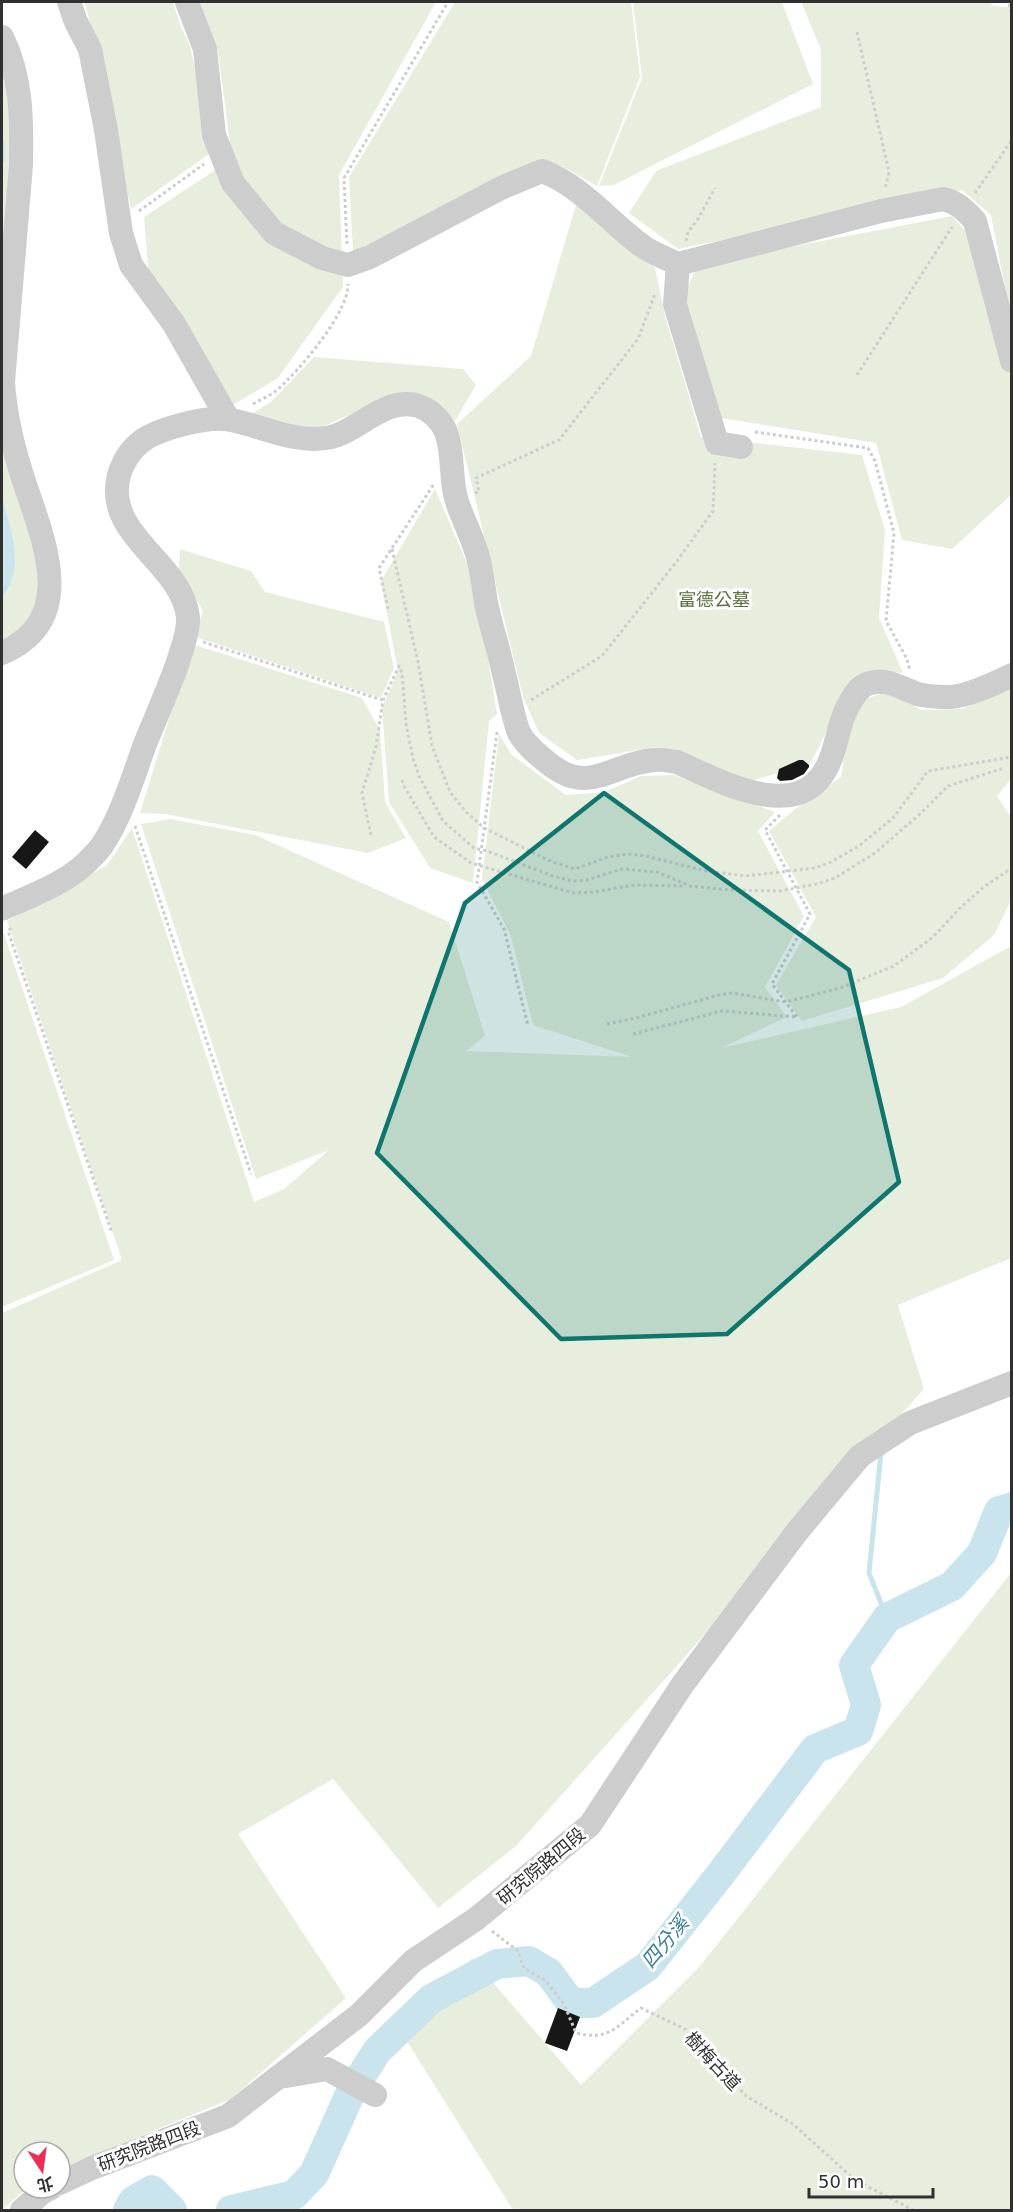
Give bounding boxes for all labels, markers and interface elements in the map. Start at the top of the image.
park label: 富德公墓 [678,589,750,610]
street label: 研究院路四段 [493,1823,589,1909]
water label: 四分溪 [637,1909,695,1973]
street label: 樹梅古道 [681,2028,745,2094]
street label: 研究院路四段 [95,2117,203,2175]
north arrow [12,2140,72,2200]
scale bar [809,2161,934,2199]
text: 50 m [818,2171,864,2192]
text: 北 [35,2173,55,2195]

